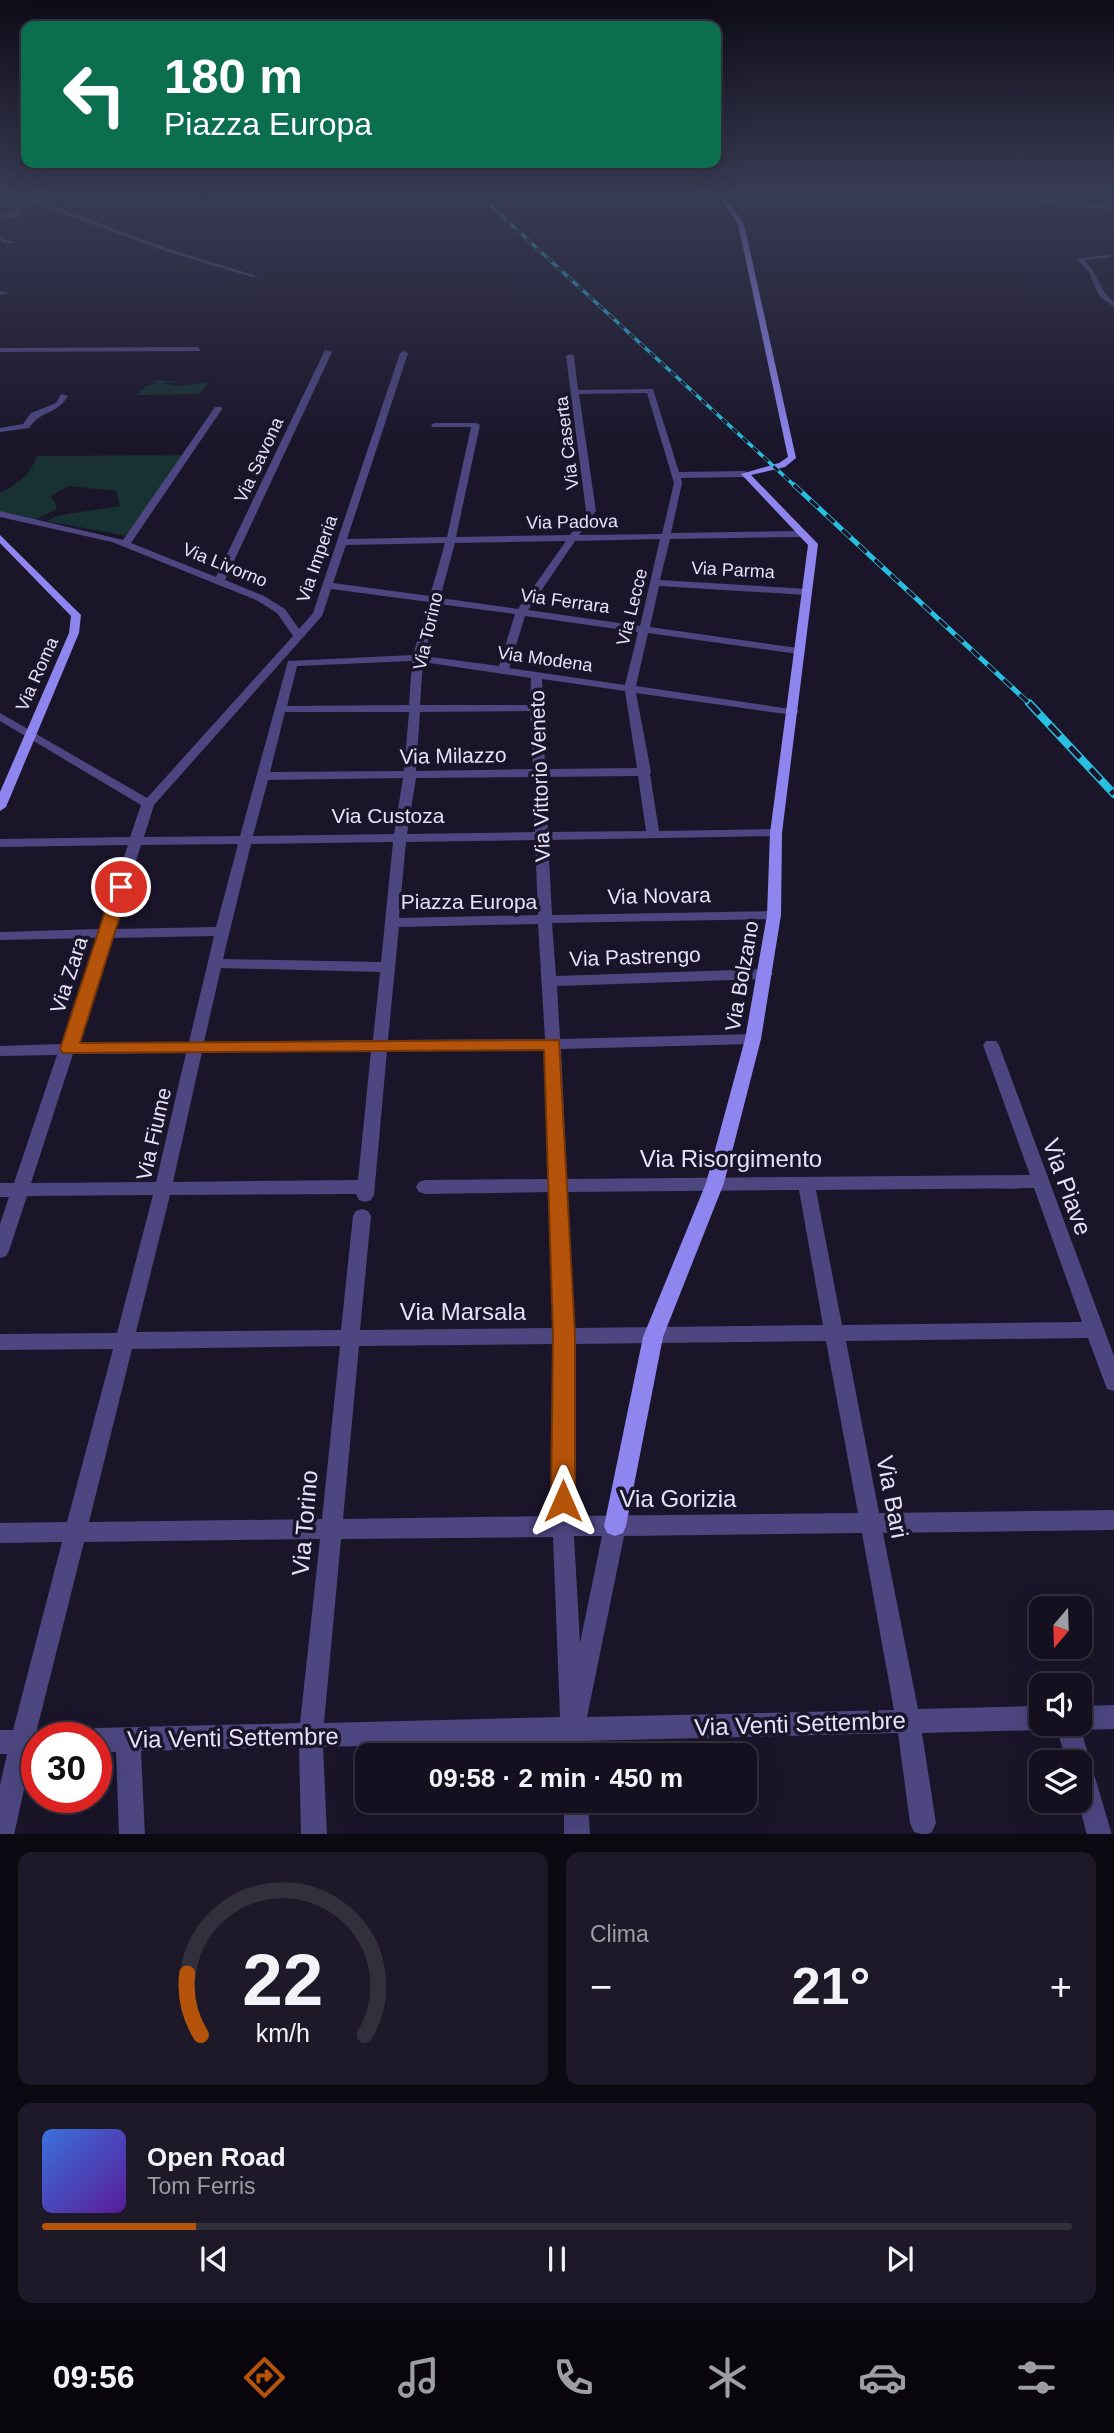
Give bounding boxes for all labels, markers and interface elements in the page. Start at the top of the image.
icon: left [49,49,140,140]
text: 180 m [164,49,303,103]
text: Piazza Europa [164,106,372,142]
street label: Via Caserta [551,394,583,491]
street label: Via Savona [231,413,288,506]
street label: Via Padova [526,511,619,533]
street label: Via Imperia [293,512,342,605]
street label: Via Livorno [180,539,270,591]
street label: Via Parma [691,558,776,582]
street label: Via Lecce [613,566,651,648]
street label: Via Ferrara [519,585,612,617]
street label: Via Torino [409,590,447,672]
street label: Via Roma [12,633,63,714]
street label: Via Modena [496,642,595,676]
street label: Via Vittorio Veneto [525,690,554,862]
street label: Via Milazzo [399,743,507,768]
street label: Via Custoza [332,804,445,827]
pin [91,857,151,917]
icon: arrive [102,868,140,906]
street label: Via Novara [607,883,711,908]
street label: Piazza Europa [401,890,538,913]
street label: Via Bolzano [720,919,763,1033]
street label: Via Zara [45,933,92,1016]
street label: Via Pastrengo [569,943,701,970]
street label: Via Fiume [132,1085,175,1182]
street label: Via Piave [1038,1135,1097,1239]
street label: Via Risorgimento [640,1145,822,1172]
street label: Via Marsala [400,1298,527,1325]
street label: Via Bari [871,1453,914,1541]
position arrow [526,1464,600,1538]
street label: Via Torino [286,1469,323,1577]
street label: Via Gorizia [620,1485,737,1512]
north arrow [1029,1596,1092,1659]
map controls [1029,1596,1092,1813]
button: sound [1029,1673,1092,1736]
street label: Via Venti Settembre [694,1706,906,1741]
speed limit sign: 30 [21,1722,112,1813]
street label: Via Venti Settembre [127,1722,339,1753]
button: layers [1029,1750,1092,1813]
text: 09:58 · 2 min · 450 m [429,1763,683,1793]
text: Clima [590,1921,649,1947]
text: 22 [243,1939,323,2020]
text: 21° [792,1957,870,2015]
text: − [590,1966,612,2008]
text: + [1050,1966,1072,2008]
text: km/h [256,2018,310,2046]
text: Open Road [147,2142,286,2172]
text: Tom Ferris [147,2173,256,2199]
icon: previous [195,2240,233,2278]
icon: pause [538,2240,576,2278]
icon: next [881,2240,919,2278]
icon: directions [240,2353,289,2402]
icon: music [394,2353,443,2402]
icon: phone [549,2353,598,2402]
icon: climate [703,2353,752,2402]
icon: car [858,2353,907,2402]
icon: filters [1012,2353,1061,2402]
text: 09:56 [53,2359,135,2395]

